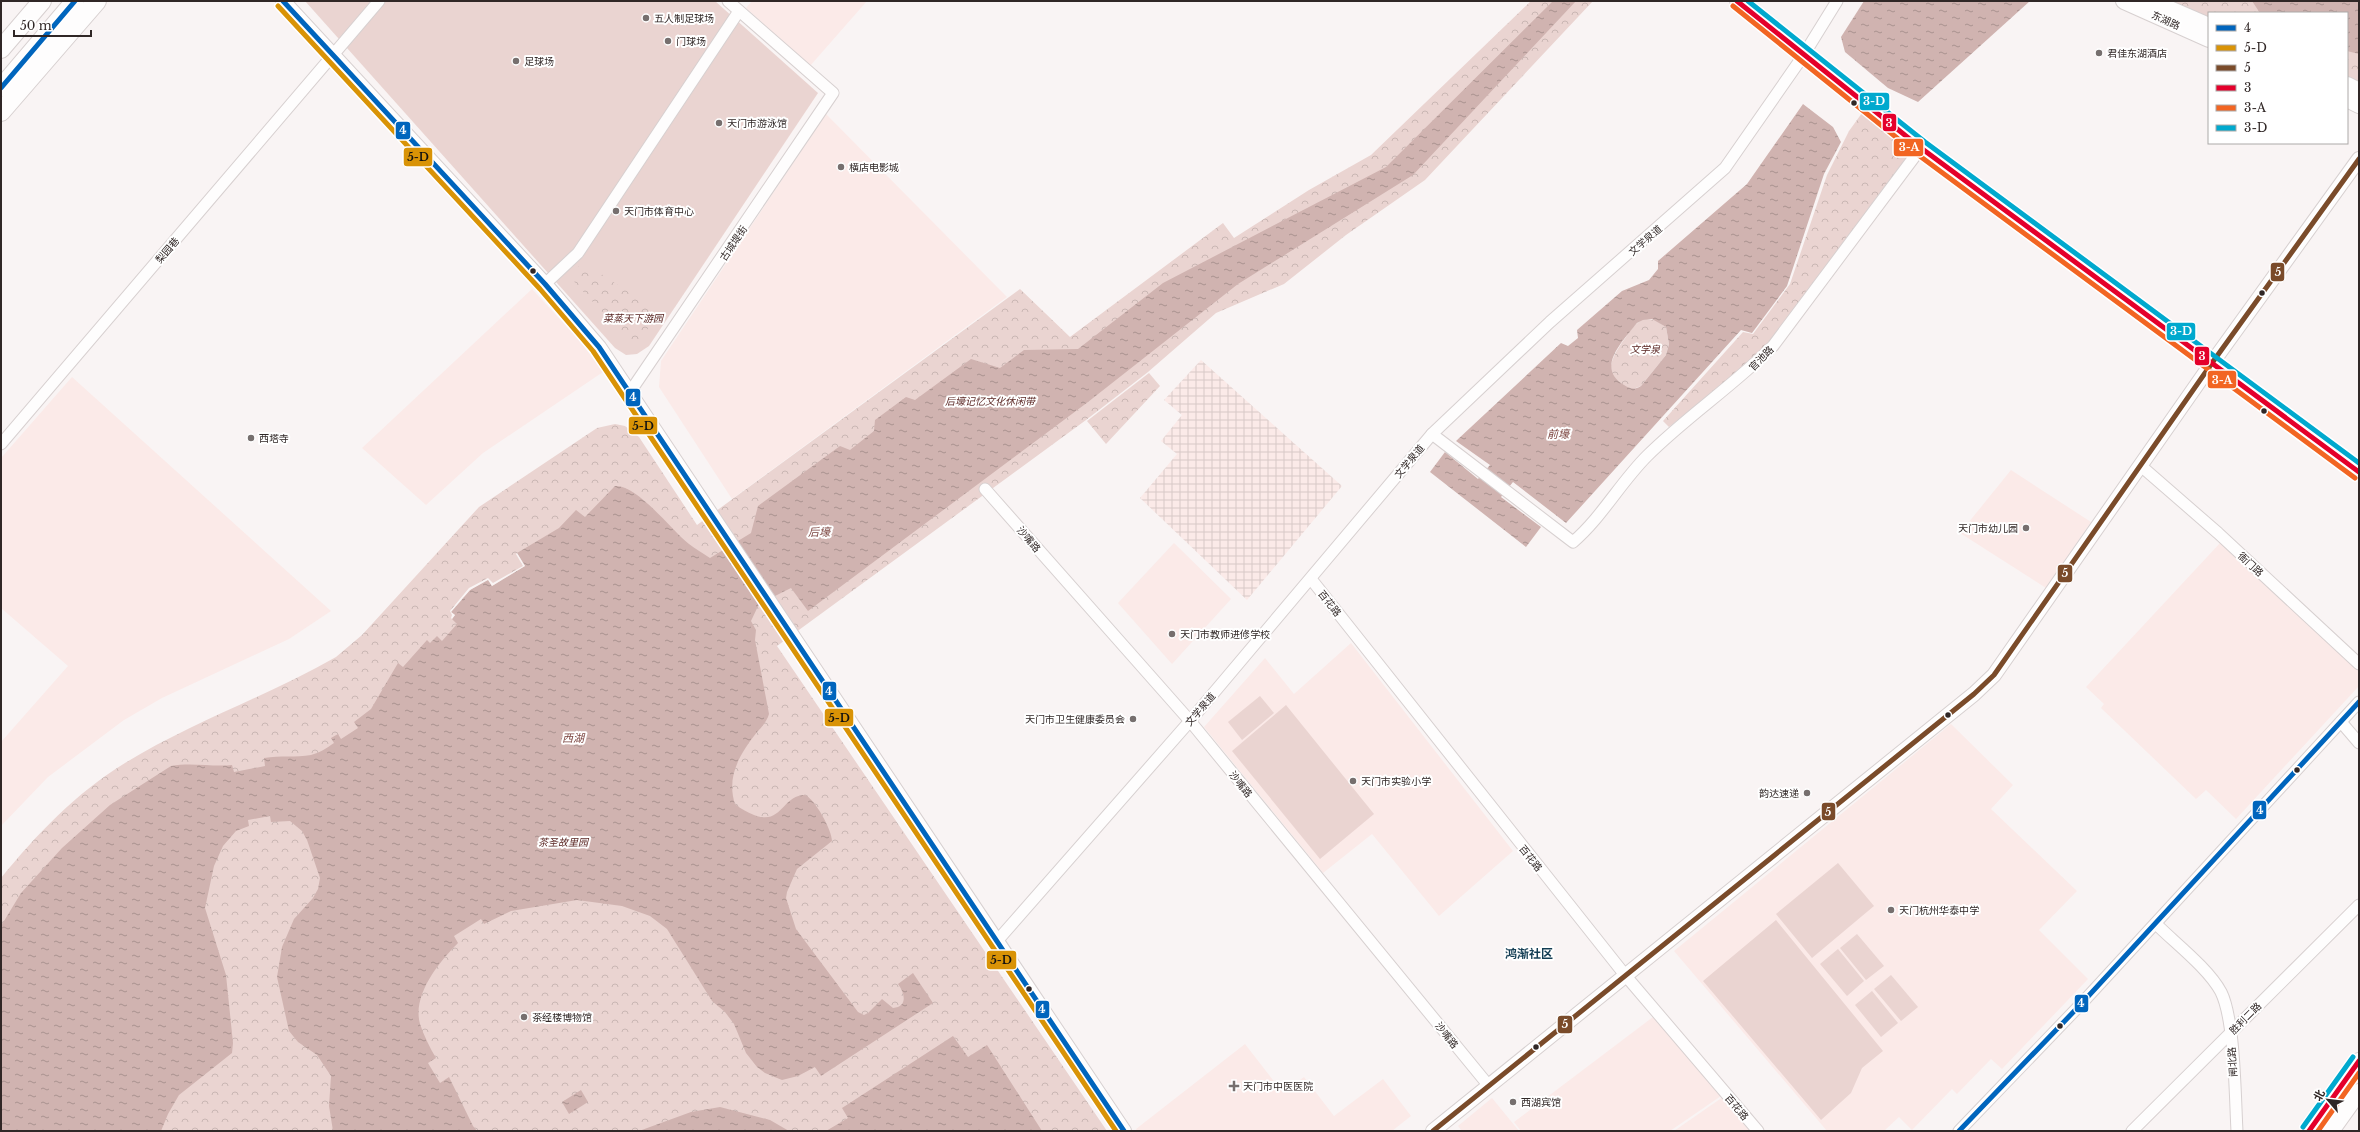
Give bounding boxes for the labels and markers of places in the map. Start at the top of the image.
place label: 五人制足球场 [654,12,714,25]
marker: 五人制足球场 [641,13,651,23]
place label: 门球场 [676,35,706,48]
marker: 门球场 [663,36,673,46]
place label: 君佳东湖酒店 [2107,47,2167,60]
marker: 君佳东湖酒店 [2094,48,2104,58]
place label: 足球场 [524,55,554,68]
marker: 足球场 [511,56,521,66]
unlabelled marker [1849,98,1859,108]
place label: 天门市游泳馆 [727,117,787,130]
marker: 天门市游泳馆 [714,118,724,128]
place label: 横店电影城 [849,161,899,174]
marker: 横店电影城 [836,162,846,172]
place label: 天门市体育中心 [624,205,694,218]
marker: 天门市体育中心 [611,206,621,216]
unlabelled marker [528,266,538,276]
unlabelled marker [2257,288,2267,298]
unlabelled marker [2259,406,2269,416]
place label: 西塔寺 [259,432,289,445]
marker: 西塔寺 [246,433,256,443]
place label: 天门市幼儿园 [1958,522,2018,535]
marker: 天门市幼儿园 [2021,523,2031,533]
place label: 天门市教师进修学校 [1180,628,1270,641]
marker: 天门市教师进修学校 [1167,629,1177,639]
unlabelled marker [1943,710,1953,720]
place label: 天门市卫生健康委员会 [1025,713,1125,726]
marker: 天门市卫生健康委员会 [1128,714,1138,724]
unlabelled marker [2292,765,2302,775]
place label: 天门市实验小学 [1361,775,1431,788]
marker: 天门市实验小学 [1348,776,1358,786]
place label: 韵达速递 [1759,787,1799,800]
marker: 韵达速递 [1802,788,1812,798]
place label: 天门杭州华泰中学 [1899,904,1979,917]
marker: 天门杭州华泰中学 [1886,905,1896,915]
unlabelled marker [1024,984,1034,994]
place label: 茶经楼博物馆 [532,1011,592,1024]
marker: 茶经楼博物馆 [519,1012,529,1022]
unlabelled marker [2055,1021,2065,1031]
unlabelled marker [1531,1042,1541,1052]
marker: 天门市中医医院 [1228,1080,1240,1092]
place label: 天门市中医医院 [1243,1080,1313,1093]
place label: 西湖宾馆 [1521,1096,1561,1109]
marker: 西湖宾馆 [1508,1097,1518,1107]

